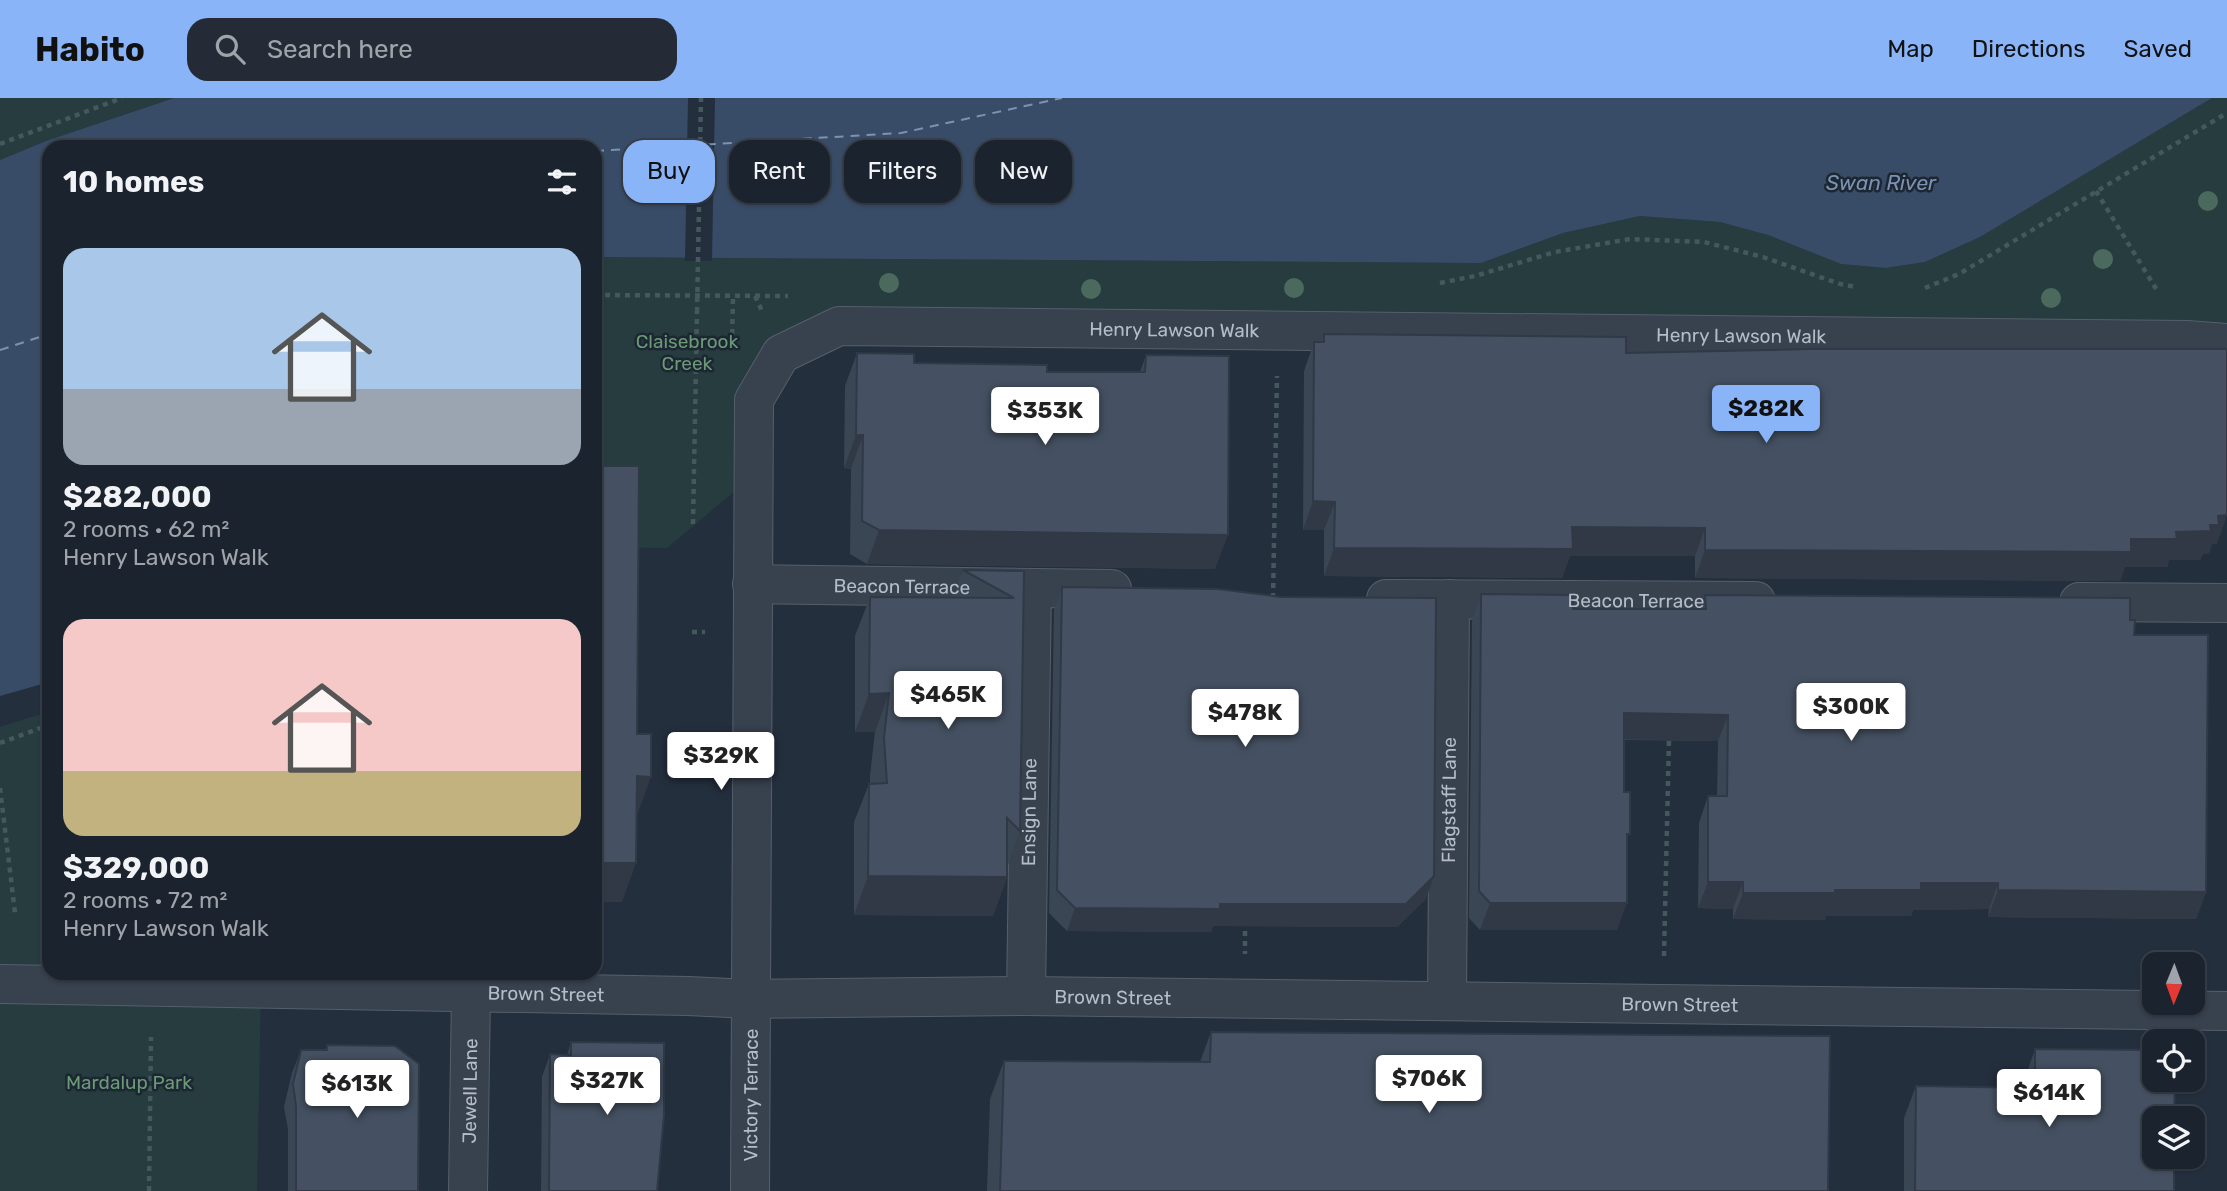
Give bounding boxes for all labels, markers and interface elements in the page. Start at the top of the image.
search box [187,18,677,81]
text: Habito [35,30,145,69]
icon: search [211,30,249,68]
text: Search here [267,34,413,65]
text: Map [1887,35,1934,63]
text: Directions [1972,35,2085,63]
text: Saved [2123,35,2192,63]
chip: Buy [623,140,715,203]
chip: Rent [729,140,830,203]
chip: Filters [844,140,961,203]
chip: New [975,140,1072,203]
icon: filters [543,163,581,201]
text: 10 homes [63,164,204,200]
water label: Swan River [1826,170,1937,195]
icon: home [259,294,385,420]
street label: Henry Lawson Walk [1089,317,1260,342]
street label: Henry Lawson Walk [1656,323,1827,348]
park label: Claisebrook Creek [636,330,739,375]
pin: $282K [1717,386,1815,445]
pin: $353K [996,388,1094,447]
text: $282K [1728,394,1804,422]
text: $353K [1007,396,1083,424]
text: $282,000 [63,479,212,515]
text: 2 rooms · 62 m² [63,515,229,543]
text: Henry Lawson Walk [63,543,269,571]
street label: Beacon Terrace [833,574,971,599]
street label: Beacon Terrace [1568,588,1704,612]
icon: home [259,665,385,791]
pin: $465K [899,672,997,731]
text: $465K [910,680,986,708]
pin: $300K [1802,684,1900,743]
pin: $478K [1196,690,1294,749]
text: $300K [1812,692,1890,720]
text: $478K [1208,698,1282,726]
pin: $329K [672,732,770,792]
street label: Flagstaff Lane [1437,737,1460,863]
text: $329K [683,741,759,769]
street label: Ensign Lane [1016,758,1041,866]
text: $329,000 [63,850,209,886]
text: 2 rooms · 72 m² [63,886,227,914]
text: Henry Lawson Walk [63,914,269,942]
north arrow [2142,952,2205,1015]
map controls [2142,952,2205,1169]
street label: Brown Street [487,981,605,1006]
street label: Brown Street [1054,985,1172,1009]
street label: Brown Street [1621,992,1739,1016]
street label: Victory Terrace [739,1028,762,1162]
button: locate [2142,1029,2205,1092]
street label: Jewell Lane [457,1038,482,1144]
pin: $706K [1380,1056,1478,1115]
pin: $327K [558,1058,656,1117]
pin: $613K [308,1060,406,1120]
text: $706K [1392,1064,1466,1092]
text: $327K [570,1066,644,1094]
text: $613K [321,1069,393,1097]
pin: $614K [2000,1070,2098,1129]
park label: Mardalup Park [66,1071,192,1094]
text: $614K [2013,1078,2085,1106]
button: layers [2142,1106,2205,1169]

